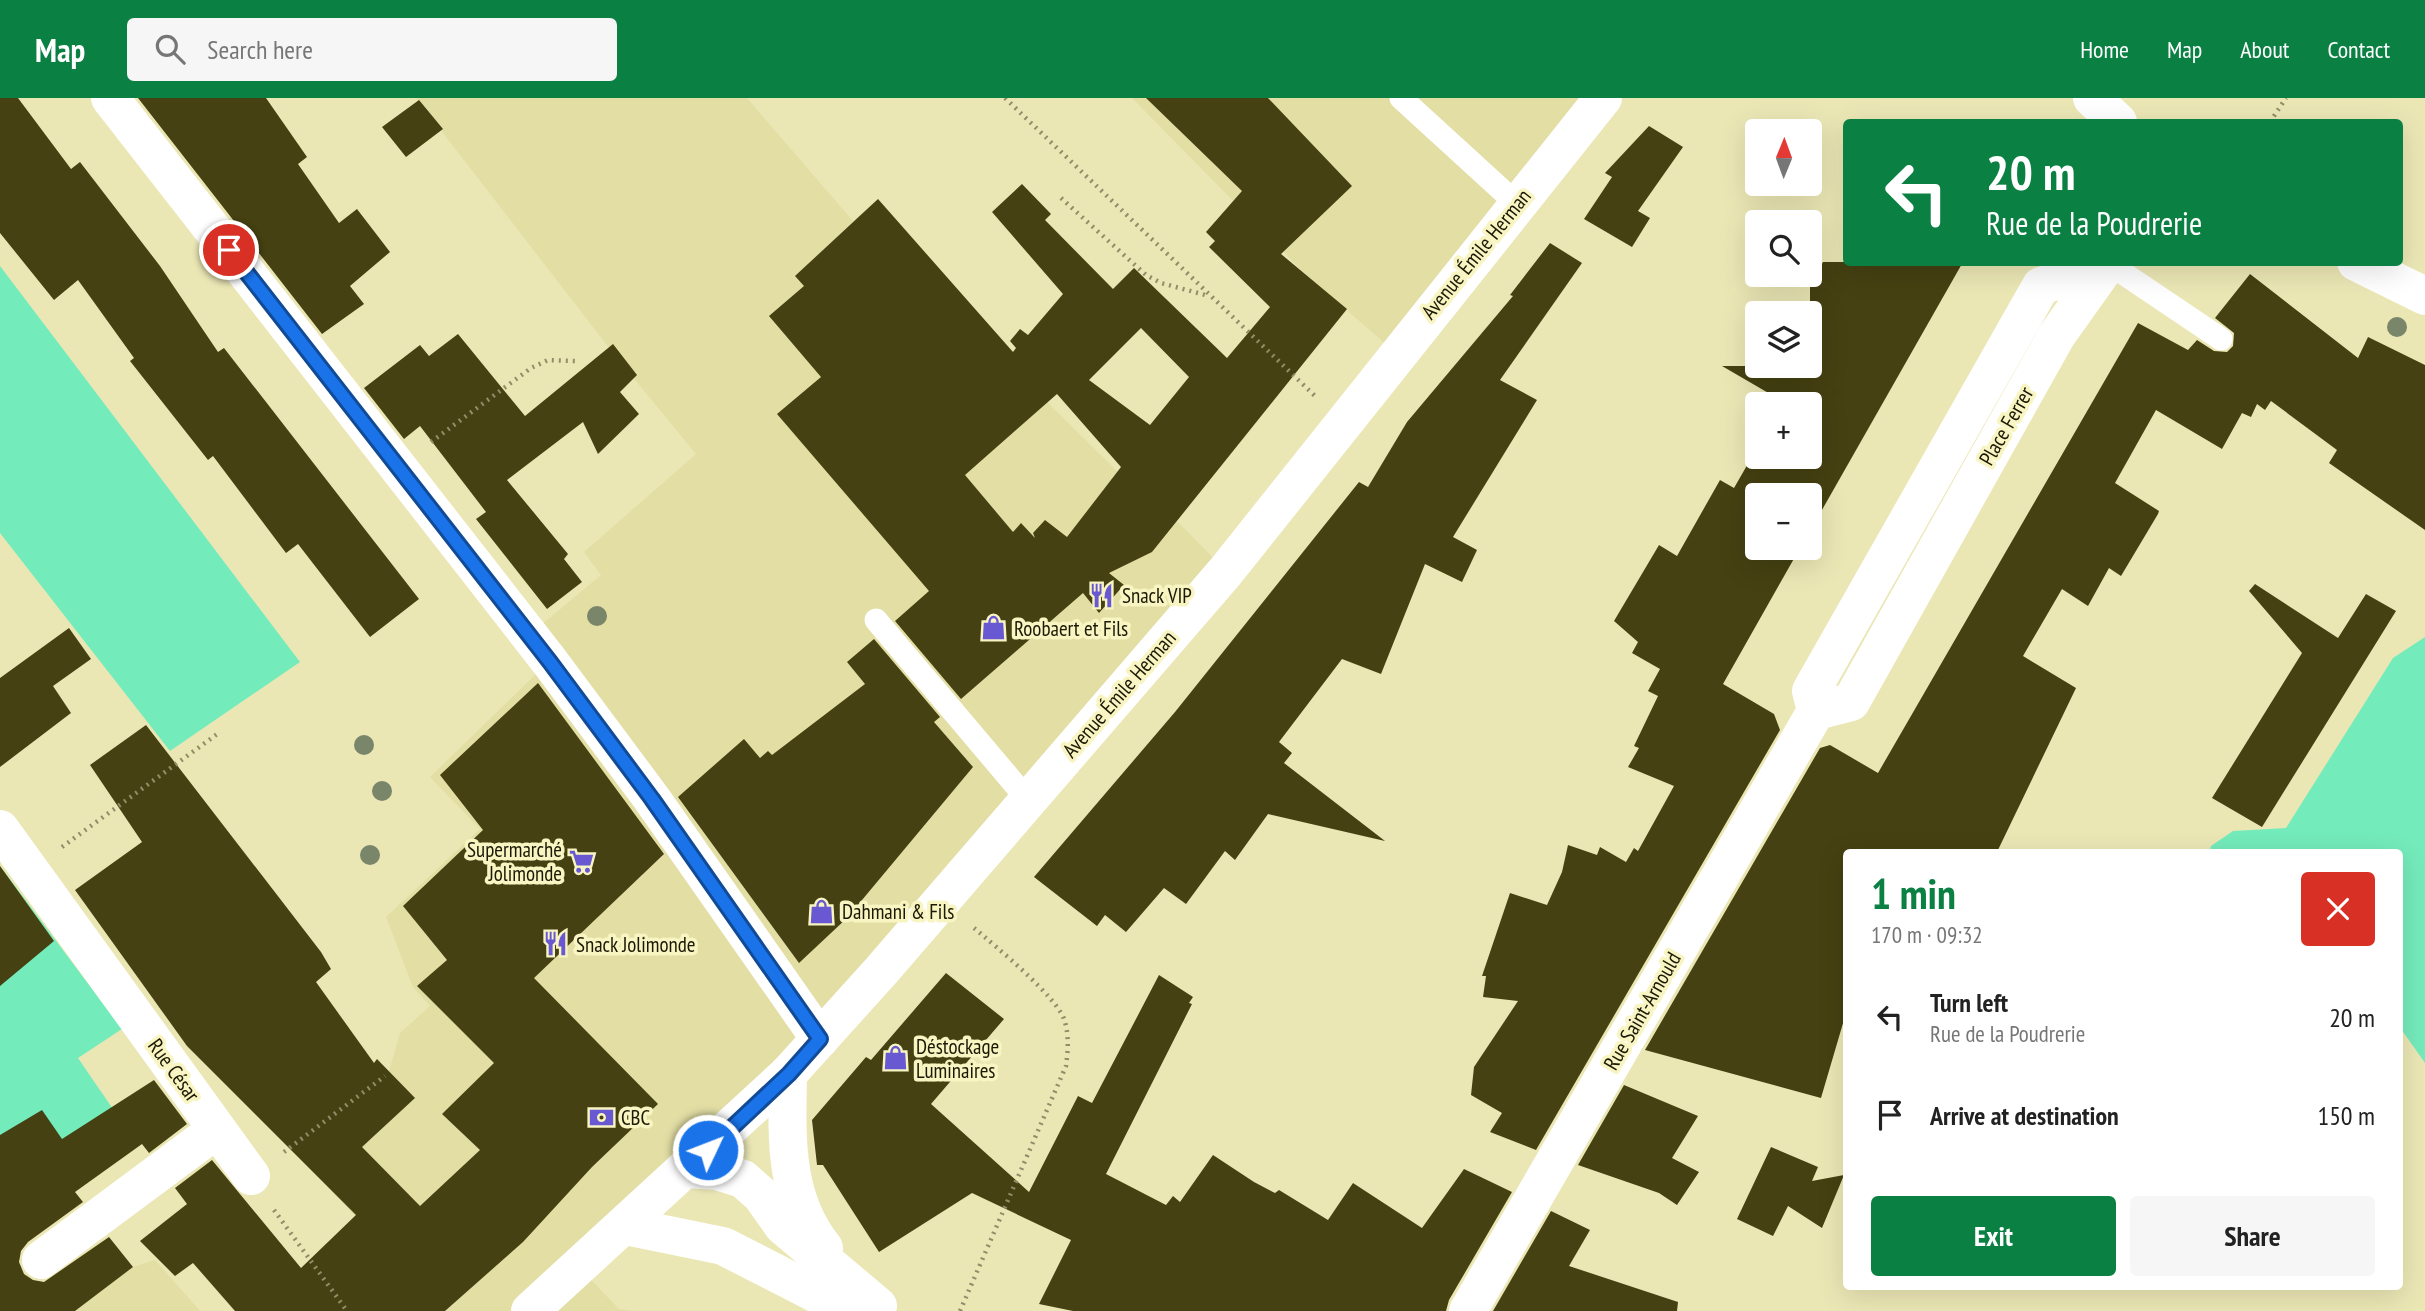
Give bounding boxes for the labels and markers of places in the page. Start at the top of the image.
pin [199,220,259,280]
restaurant icon: Snack VIP [1088,581,1116,609]
place label: Snack VIP [1122,582,1192,609]
shop icon: Roobaert et Fils [980,614,1008,642]
place label: Roobaert et Fils [1014,615,1128,642]
place label: Supermarché Jolimonde [467,836,562,887]
supermarket icon: Supermarché Jolimonde [568,847,596,875]
shop icon: Dahmani & Fils [808,897,836,925]
place label: Dahmani & Fils [842,898,954,925]
restaurant icon: Snack Jolimonde [542,930,570,958]
place label: Snack Jolimonde [576,931,696,958]
place label: Déstockage Luminaires [916,1033,999,1084]
shop icon: Déstockage Luminaires [882,1044,910,1072]
bank icon: CBC [587,1103,615,1131]
place label: CBC [621,1104,651,1131]

